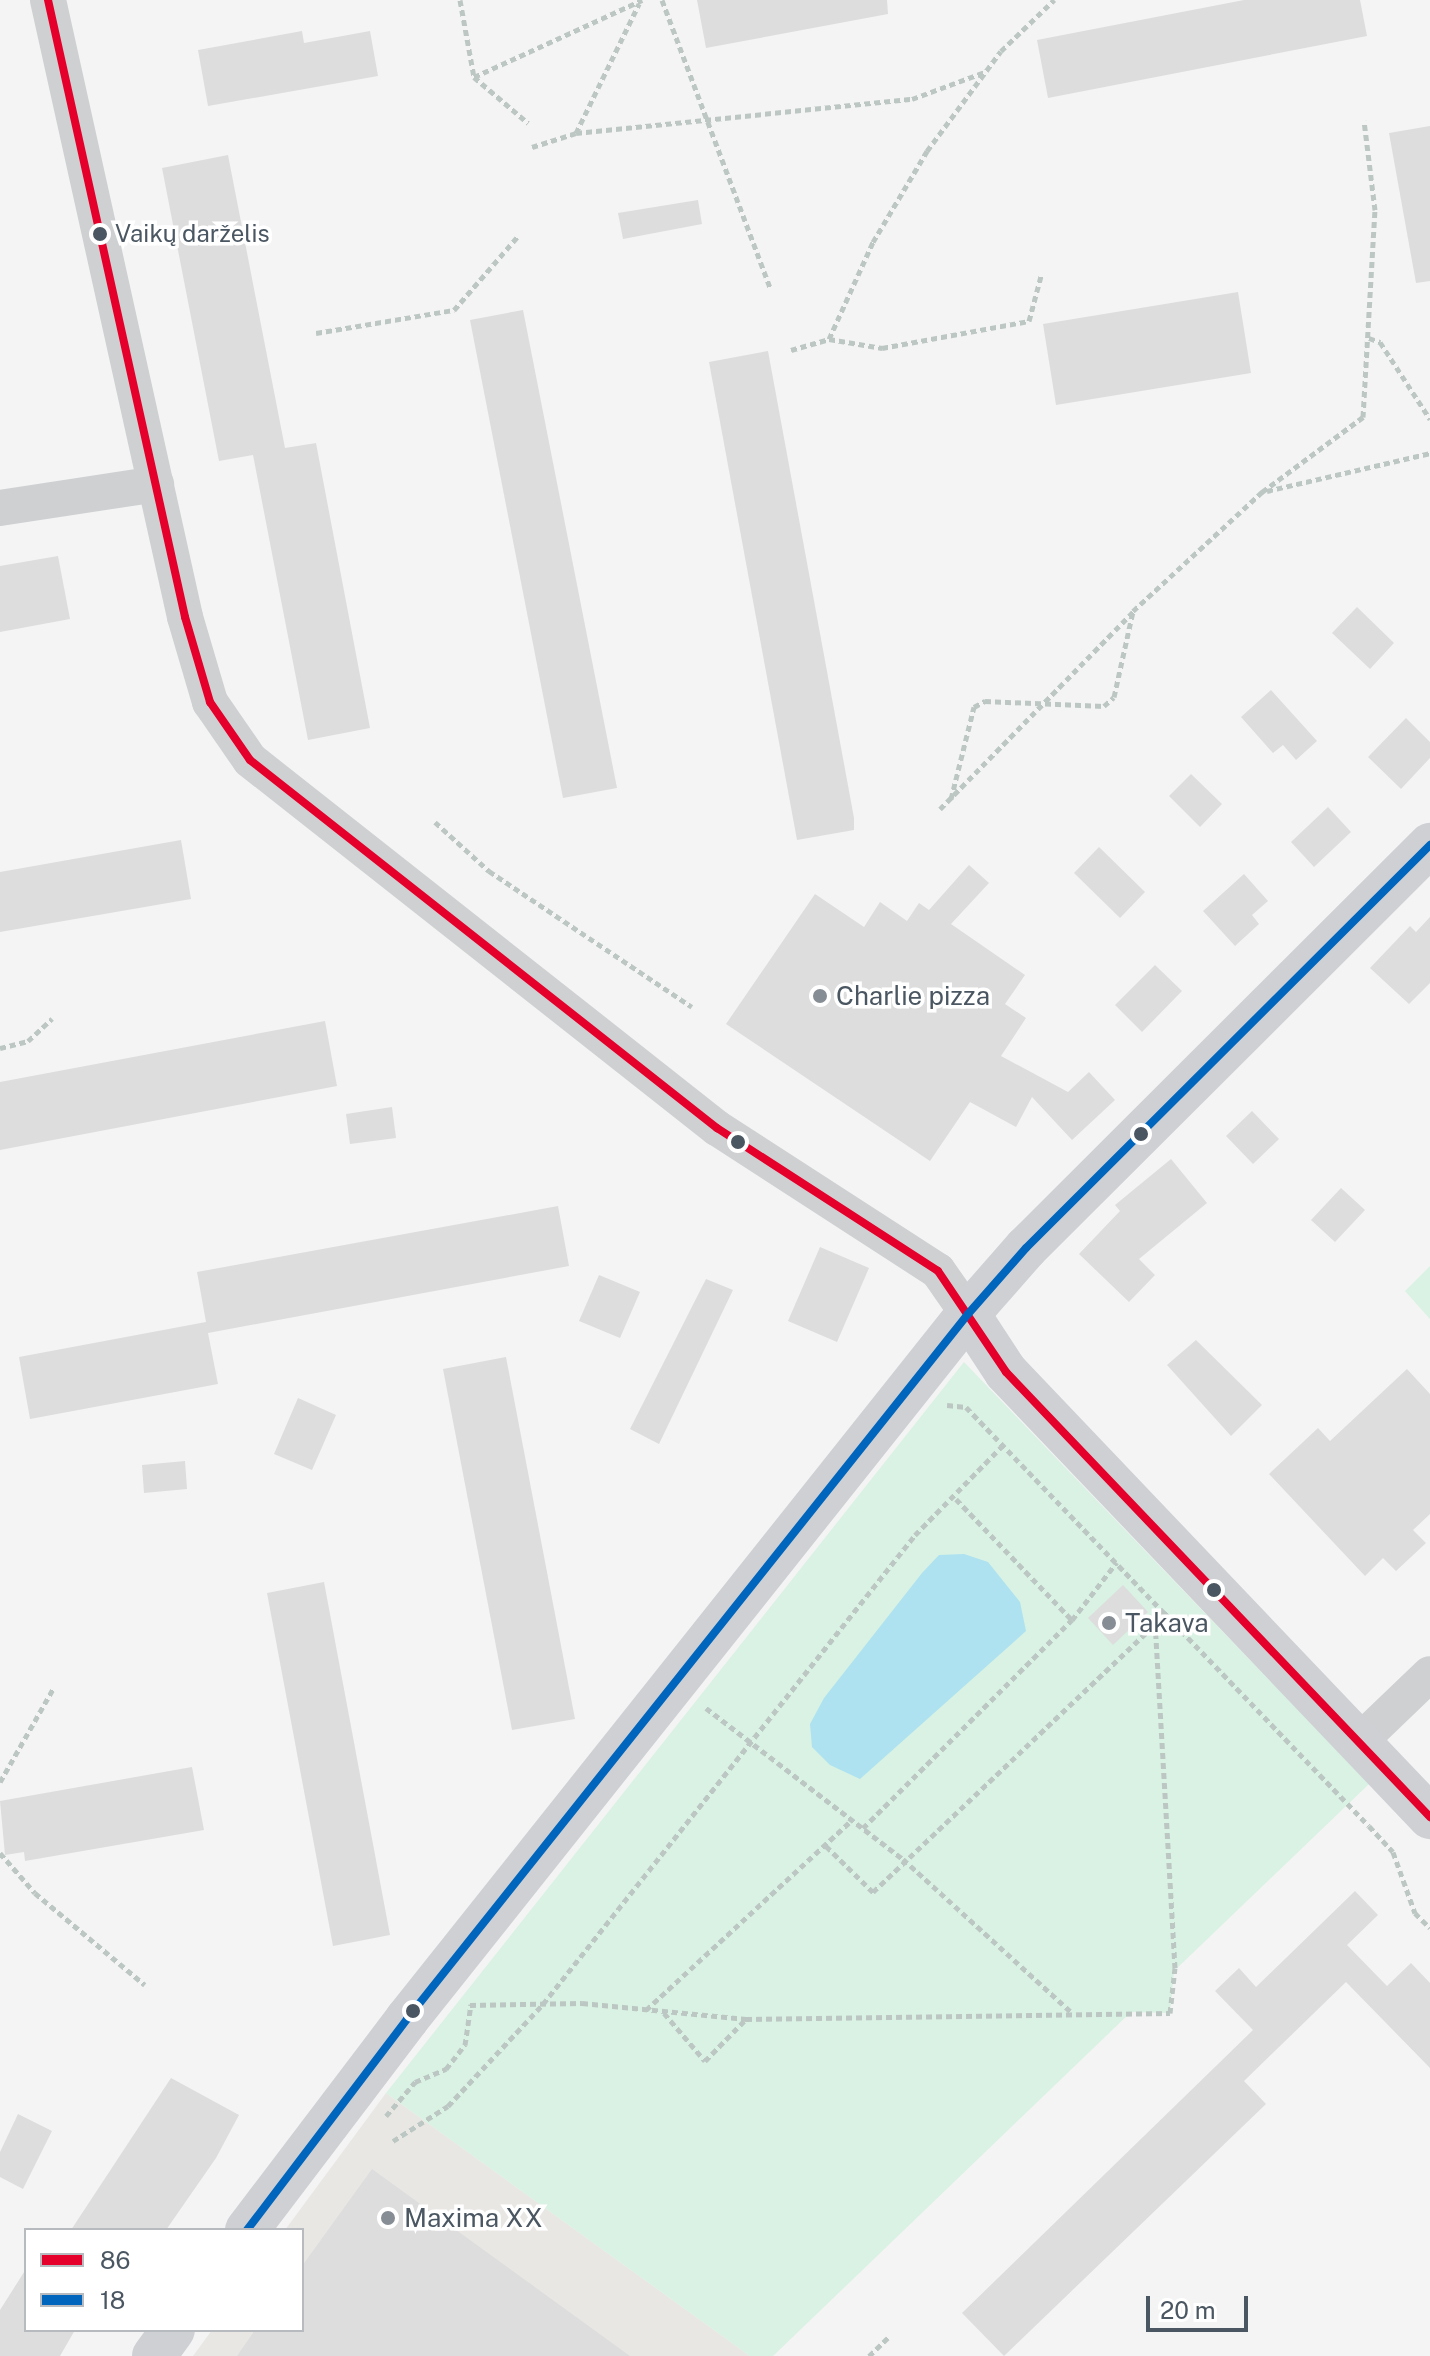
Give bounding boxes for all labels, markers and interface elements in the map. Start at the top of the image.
place label: Vaikų darželis [115,220,270,248]
marker: Vaikų darželis [92,226,108,242]
place label: Charlie pizza [836,980,990,1012]
marker: Charlie pizza [811,987,829,1005]
unlabelled marker [1133,1126,1149,1142]
unlabelled marker [730,1134,746,1150]
unlabelled marker [1206,1582,1222,1598]
place label: Takava [1125,1607,1209,1639]
marker: Takava [1100,1614,1118,1632]
unlabelled marker [405,2003,421,2019]
place label: Maxima XX [404,2202,543,2234]
marker: Maxima XX [379,2209,397,2227]
legend [24,2228,304,2332]
text: 86 [100,2246,130,2274]
scale bar [1150,2280,1252,2330]
text: 18 [100,2286,125,2314]
text: 20 m [1160,2296,1216,2324]

